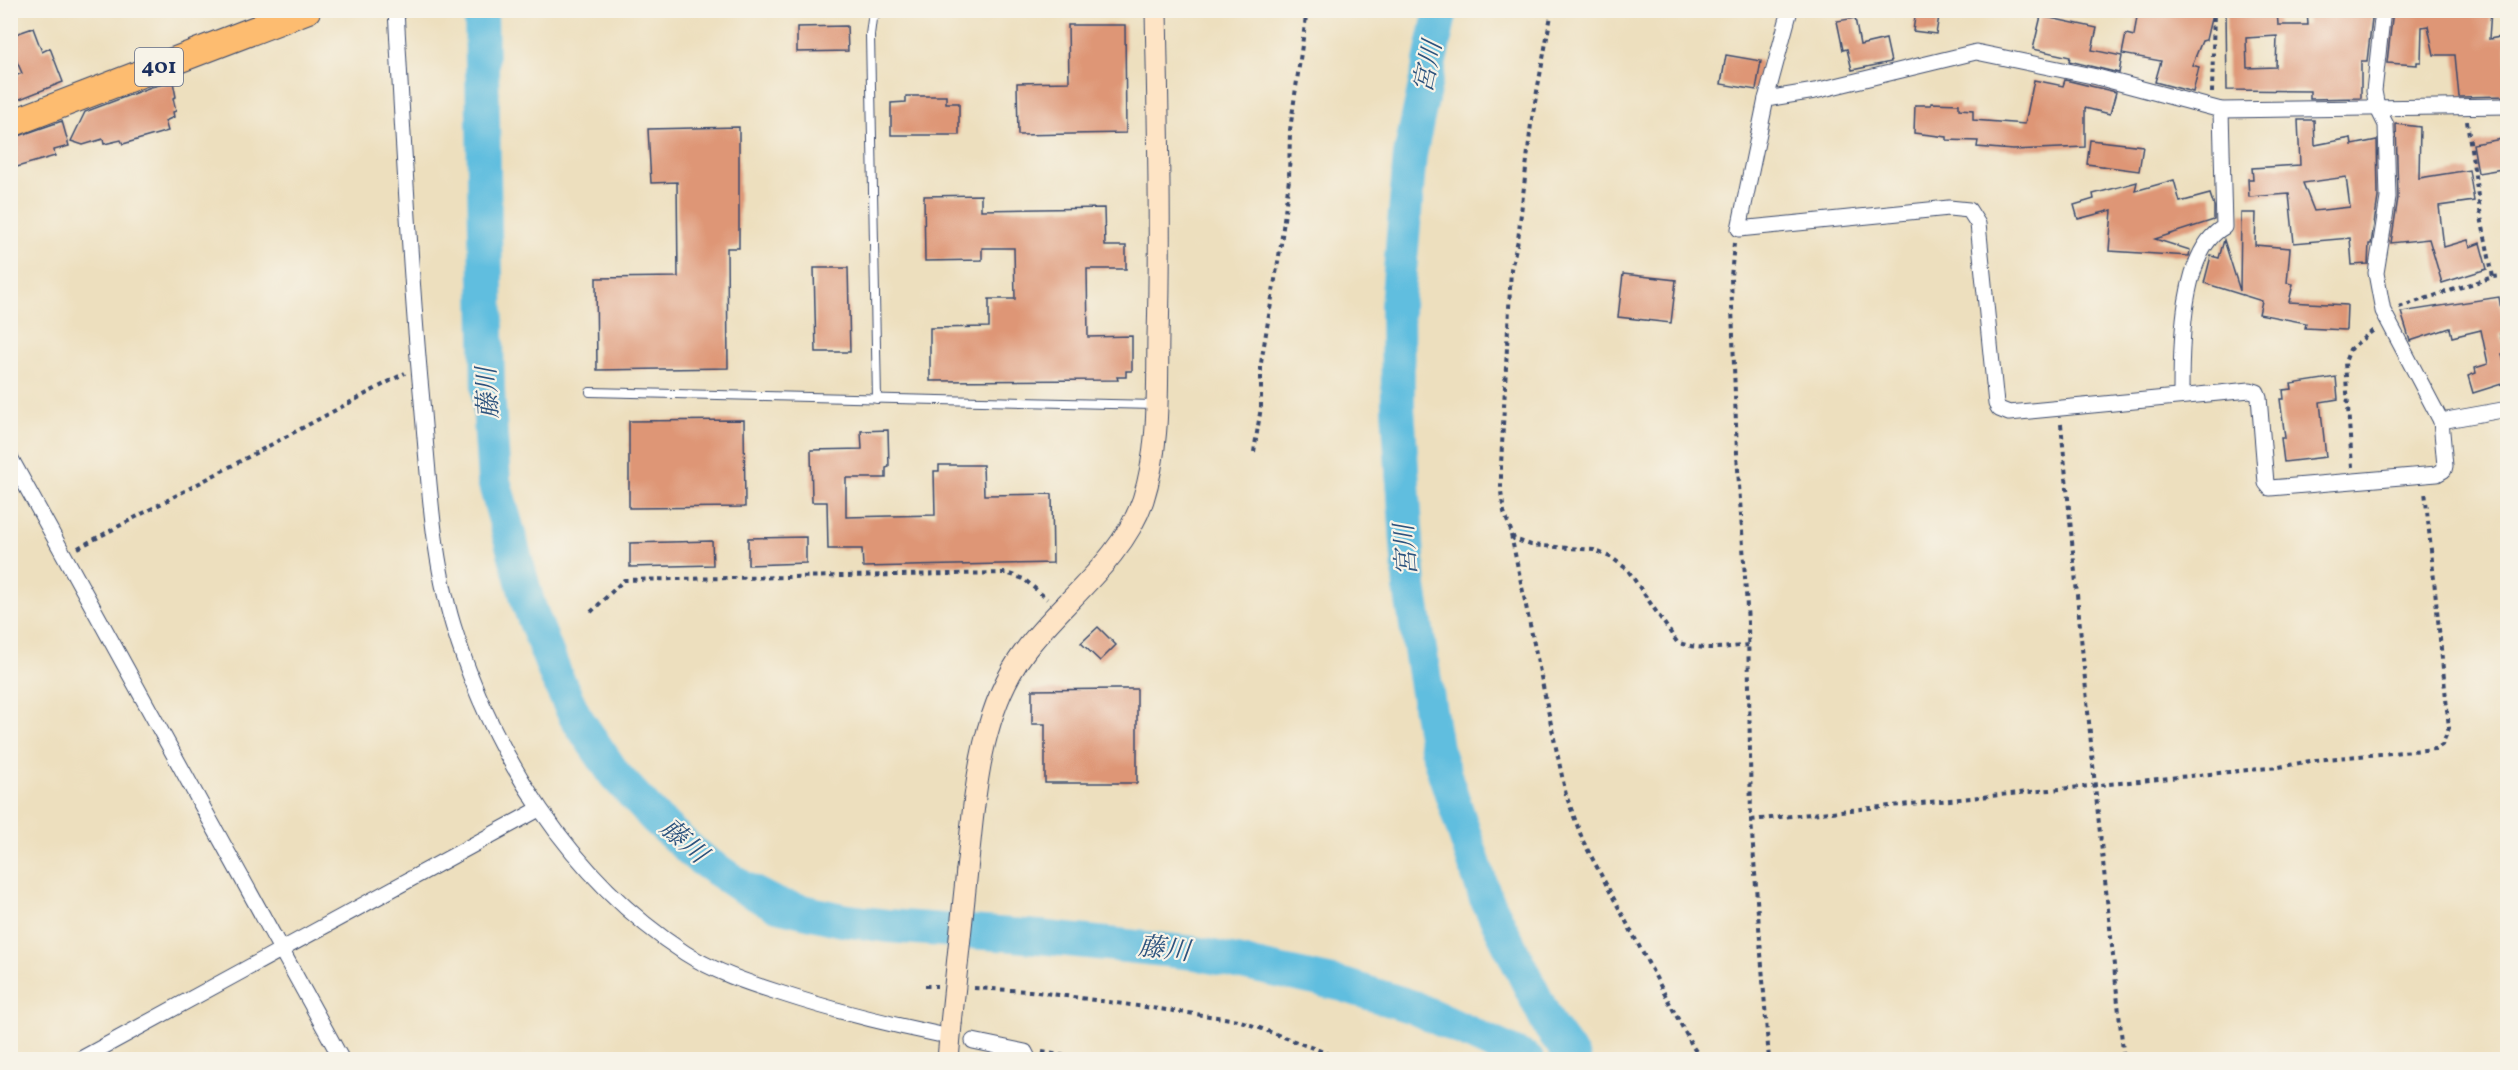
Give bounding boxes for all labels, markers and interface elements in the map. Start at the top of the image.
water label: 宮川 [1406,35,1453,96]
road number: 401 [135,48,183,86]
water label: 藤川 [470,363,508,420]
water label: 宮川 [1387,520,1427,577]
water label: 藤川 [652,811,717,875]
water label: 藤川 [1136,929,1195,971]

